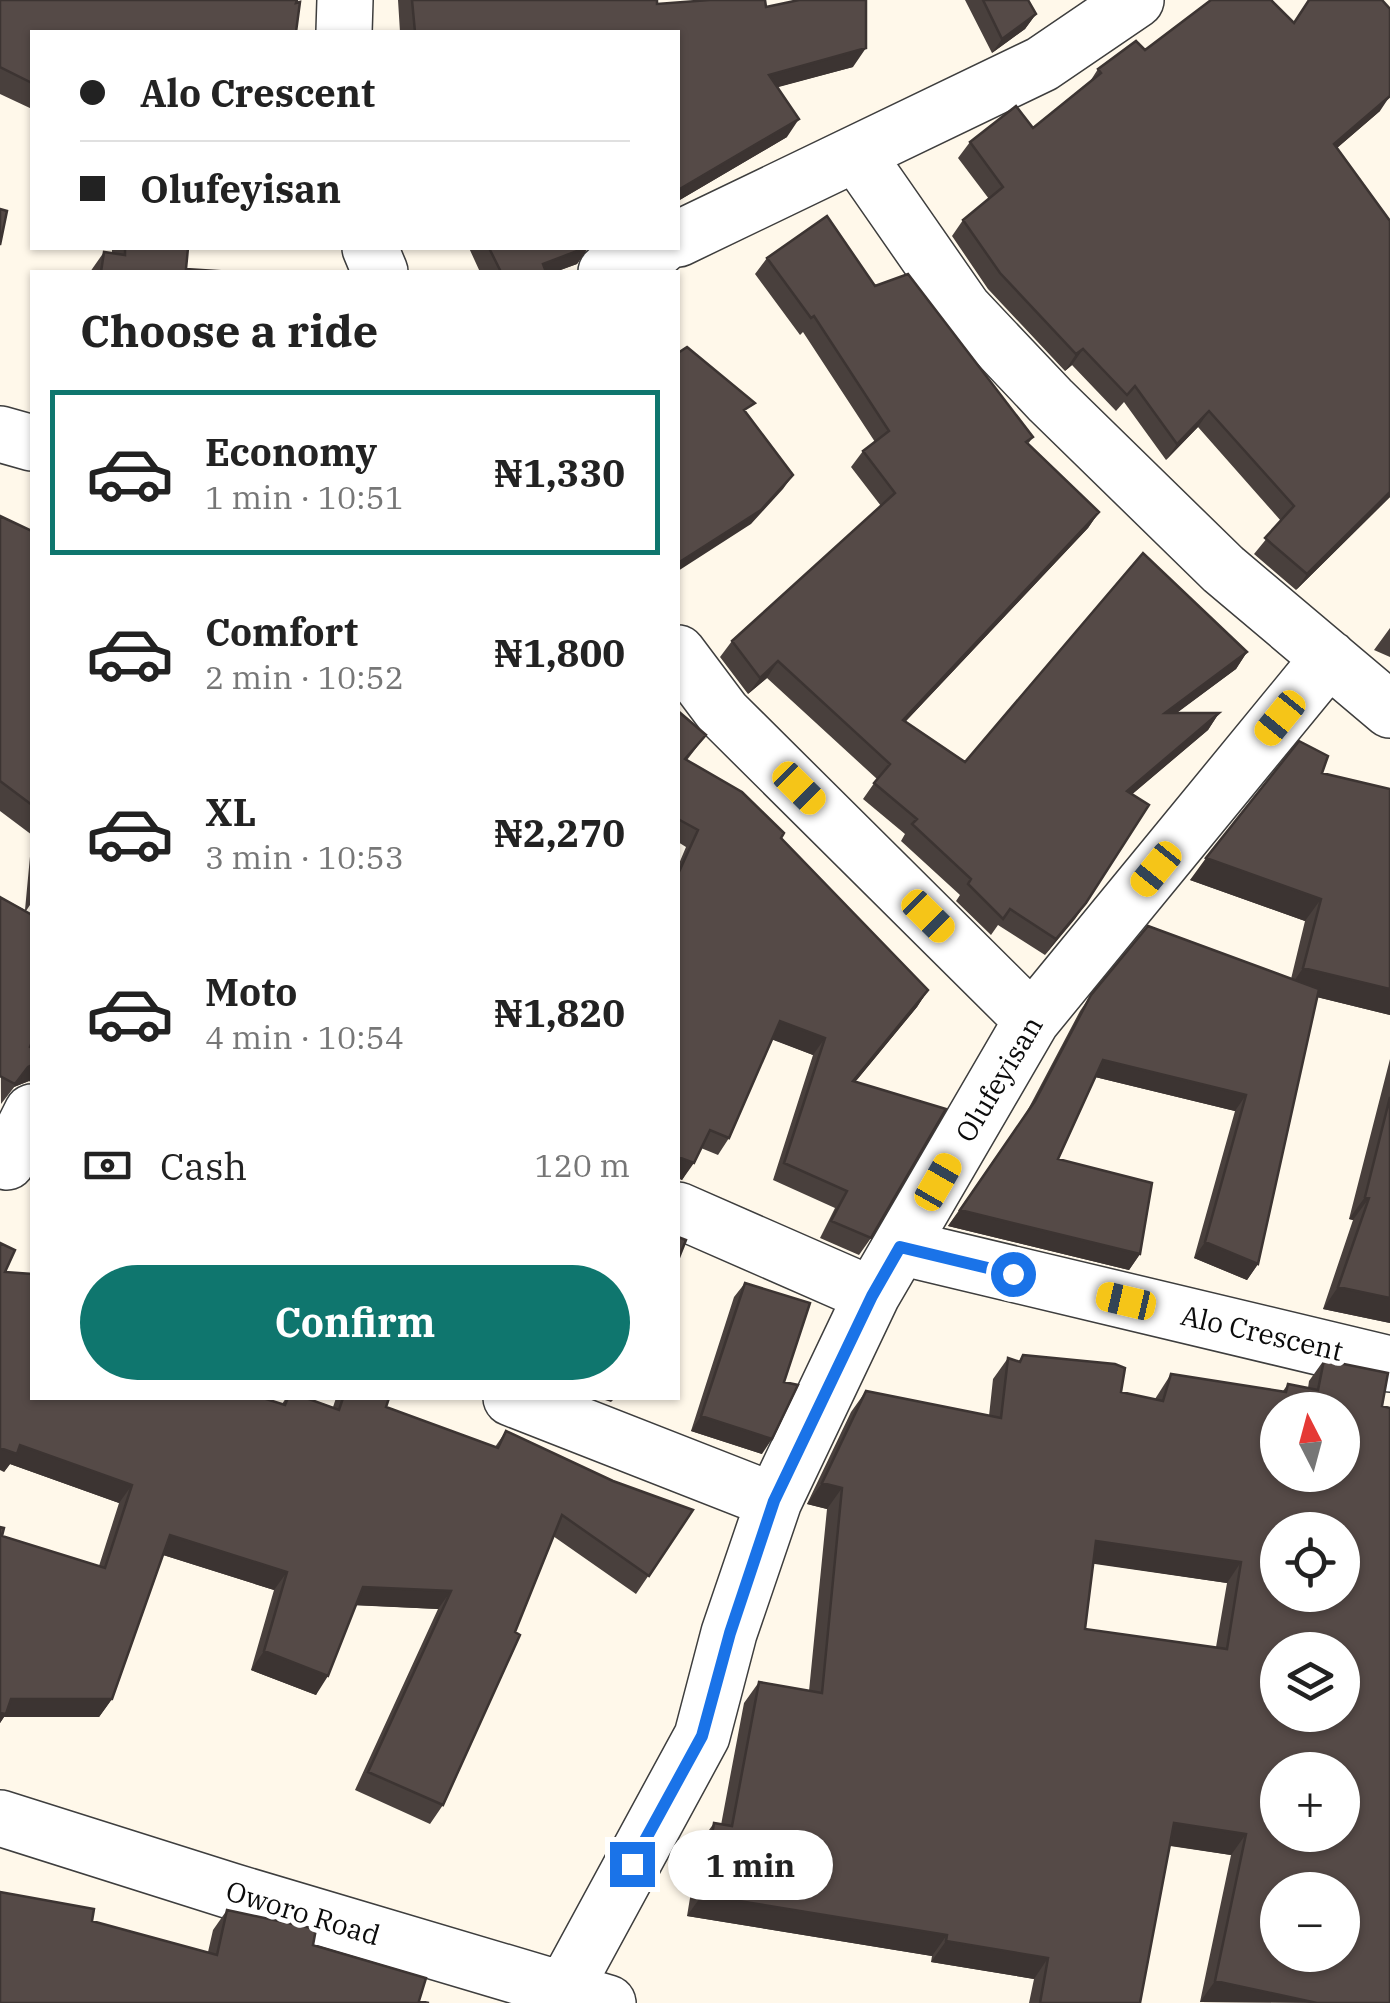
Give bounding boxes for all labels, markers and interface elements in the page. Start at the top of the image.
text: Alo Crescent [140,68,375,117]
text: Olufeyisan [140,164,341,213]
text: Choose a ride [80,301,378,359]
text: Economy [205,427,377,476]
icon: car [85,428,175,518]
text: ₦1,330 [494,448,625,497]
text: 1 min · 10:51 [205,476,404,518]
text: Comfort [205,607,358,656]
icon: car [85,608,175,698]
text: ₦1,800 [494,628,625,677]
text: 2 min · 10:52 [205,656,404,698]
car [1249,685,1311,751]
car [767,756,831,820]
text: XL [205,787,256,836]
icon: car [85,788,175,878]
text: ₦2,270 [494,808,625,857]
text: 3 min · 10:53 [205,836,404,878]
car [1125,836,1187,902]
car [896,884,960,948]
text: Moto [205,967,297,1016]
icon: car [85,968,175,1058]
text: ₦1,820 [494,988,625,1037]
street label: Olufeyisan [946,1009,1051,1149]
text: 4 min · 10:54 [205,1016,404,1058]
icon: cash [80,1138,135,1193]
text: Cash [160,1141,247,1190]
text: 120 m [534,1144,630,1186]
car [910,1149,966,1215]
route start [991,1252,1036,1297]
button: Confirm [80,1265,630,1380]
car [1093,1280,1159,1322]
street label: Alo Crescent [1177,1296,1347,1369]
north arrow [1260,1392,1360,1492]
map controls [1260,1392,1360,1972]
button: locate [1260,1512,1360,1612]
button: layers [1260,1632,1360,1732]
button: + [1260,1752,1360,1852]
callout: 1 min [667,1829,832,1899]
route end [610,1842,655,1887]
text: 1 min [706,1844,795,1886]
street label: Oworo Road [222,1872,385,1953]
button: − [1260,1872,1360,1972]

